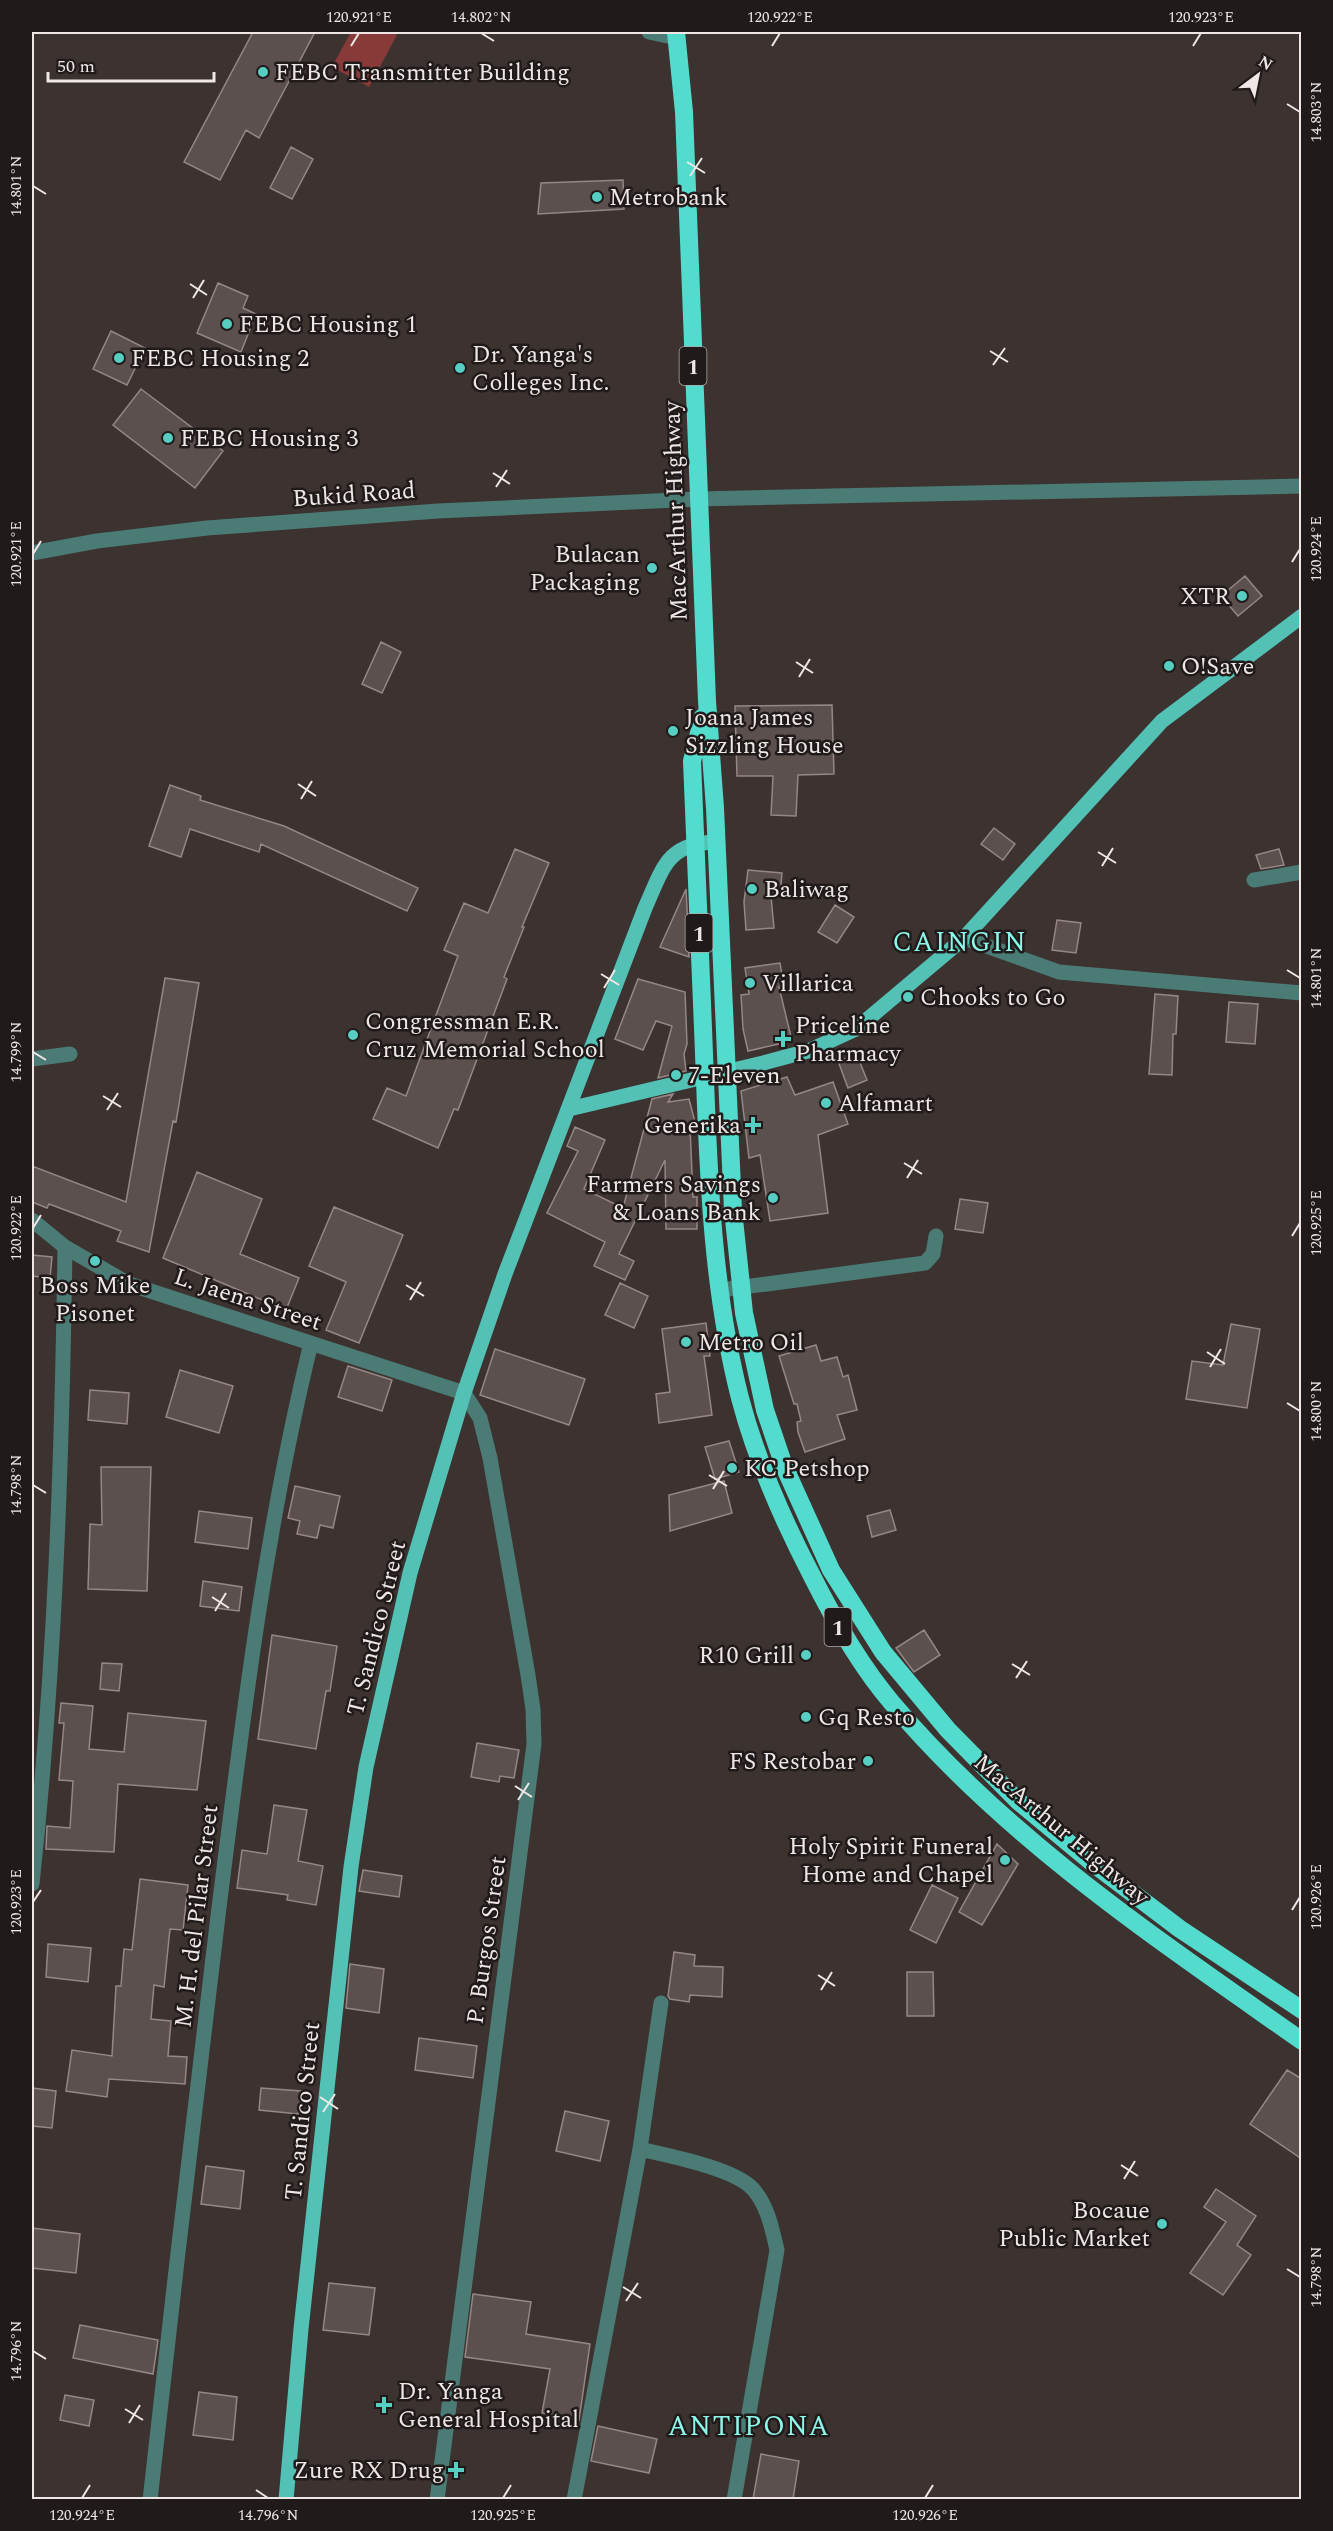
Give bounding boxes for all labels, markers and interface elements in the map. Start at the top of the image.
text: 120.921°E [326,6,392,29]
text: 14.802°N [451,6,511,29]
text: 120.922°E [747,6,813,29]
text: 120.923°E [1168,6,1234,29]
scale bar [48,45,214,83]
north arrow [1228,45,1288,105]
text: N [1254,49,1277,77]
text: 50 m [57,53,95,80]
place label: FEBC Transmitter Building [275,55,570,91]
marker: FEBC Transmitter Building [256,65,270,79]
text: 14.803°N [1305,82,1328,142]
text: 14.801°N [5,156,28,216]
place label: Metrobank [609,180,727,216]
marker: Metrobank [590,190,604,204]
place label: FEBC Housing 1 [239,307,417,343]
marker: FEBC Housing 1 [220,317,234,331]
place label: Dr. Yanga's Colleges Inc. [472,337,610,401]
place label: FEBC Housing 2 [131,341,309,377]
road number: 1 [680,347,706,385]
marker: FEBC Housing 2 [112,351,126,365]
marker: Dr. Yanga's Colleges Inc. [453,361,467,375]
street label: MacArthur Highway [654,399,698,622]
place label: FEBC Housing 3 [180,421,358,457]
marker: FEBC Housing 3 [161,431,175,445]
street label: Bukid Road [291,473,417,517]
text: 120.924°E [1305,516,1328,582]
text: 120.921°E [5,521,28,587]
place label: Bulacan Packaging [530,537,640,601]
marker: Bulacan Packaging [645,561,659,575]
place label: XTR [1180,579,1230,615]
marker: XTR [1235,589,1249,603]
place label: O!Save [1181,649,1254,685]
marker: O!Save [1162,659,1176,673]
place label: Joana James Sizzling House [685,700,844,764]
marker: Joana James Sizzling House [666,724,680,738]
place label: Baliwag [764,872,849,908]
marker: Baliwag [745,882,759,896]
road number: 1 [686,914,712,952]
district label: CAINGIN [893,922,1027,964]
text: 14.801°N [1305,948,1328,1008]
place label: Villarica [762,966,854,1002]
marker: Villarica [743,976,757,990]
place label: Chooks to Go [920,980,1066,1016]
marker: Chooks to Go [901,990,915,1004]
place label: Congressman E.R. Cruz Memorial School [365,1004,605,1068]
place label: Priceline Pharmacy [795,1008,902,1072]
text: 14.799°N [5,1022,28,1082]
marker: Congressman E.R. Cruz Memorial School [346,1028,360,1042]
marker: Priceline Pharmacy [776,1032,790,1046]
place label: 7-Eleven [688,1058,780,1094]
marker: 7-Eleven [669,1068,683,1082]
place label: Alfamart [838,1086,933,1122]
marker: Alfamart [819,1096,833,1110]
place label: Generika [644,1108,741,1144]
marker: Generika [746,1118,760,1132]
place label: Farmers Savings & Loans Bank [586,1167,761,1231]
text: 120.925°E [1305,1190,1328,1256]
marker: Farmers Savings & Loans Bank [766,1191,780,1205]
text: 120.922°E [5,1195,28,1261]
marker: Boss Mike Pisonet [88,1254,102,1268]
street label: L. Jaena Street [169,1259,326,1341]
place label: Boss Mike Pisonet [40,1268,150,1332]
place label: Metro Oil [698,1325,804,1361]
marker: Metro Oil [679,1335,693,1349]
text: 14.800°N [1305,1381,1328,1441]
place label: KC Petshop [744,1451,870,1487]
text: 14.798°N [5,1455,28,1515]
marker: KC Petshop [725,1461,739,1475]
street label: T. Sandico Street [338,1537,416,1720]
road number: 1 [824,1608,852,1646]
place label: R10 Grill [699,1638,794,1674]
marker: R10 Grill [799,1648,813,1662]
place label: Gq Resto [818,1700,915,1736]
marker: Gq Resto [799,1710,813,1724]
place label: FS Restobar [729,1744,856,1780]
street label: MacArthur Highway [966,1745,1158,1915]
marker: FS Restobar [861,1754,875,1768]
street label: M. H. del Pilar Street [165,1802,229,2030]
place label: Holy Spirit Funeral Home and Chapel [789,1829,993,1893]
marker: Holy Spirit Funeral Home and Chapel [998,1853,1012,1867]
street label: P. Burgos Street [457,1854,517,2026]
text: 120.926°E [1305,1864,1328,1930]
text: 120.923°E [5,1869,28,1935]
street label: T. Sandico Street [276,2020,330,2202]
place label: Bocaue Public Market [998,2193,1150,2257]
marker: Bocaue Public Market [1155,2217,1169,2231]
text: 14.798°N [1305,2247,1328,2307]
text: 14.796°N [5,2321,28,2381]
place label: Dr. Yanga General Hospital [398,2374,579,2438]
marker: Dr. Yanga General Hospital [375,2396,393,2414]
district label: ANTIPONA [668,2406,830,2448]
place label: Zure RX Drug [294,2453,444,2489]
marker: Zure RX Drug [449,2463,463,2477]
text: 120.924°E [49,2504,115,2527]
text: 14.796°N [238,2504,298,2527]
text: 120.925°E [470,2504,536,2527]
text: 120.926°E [892,2504,958,2527]

